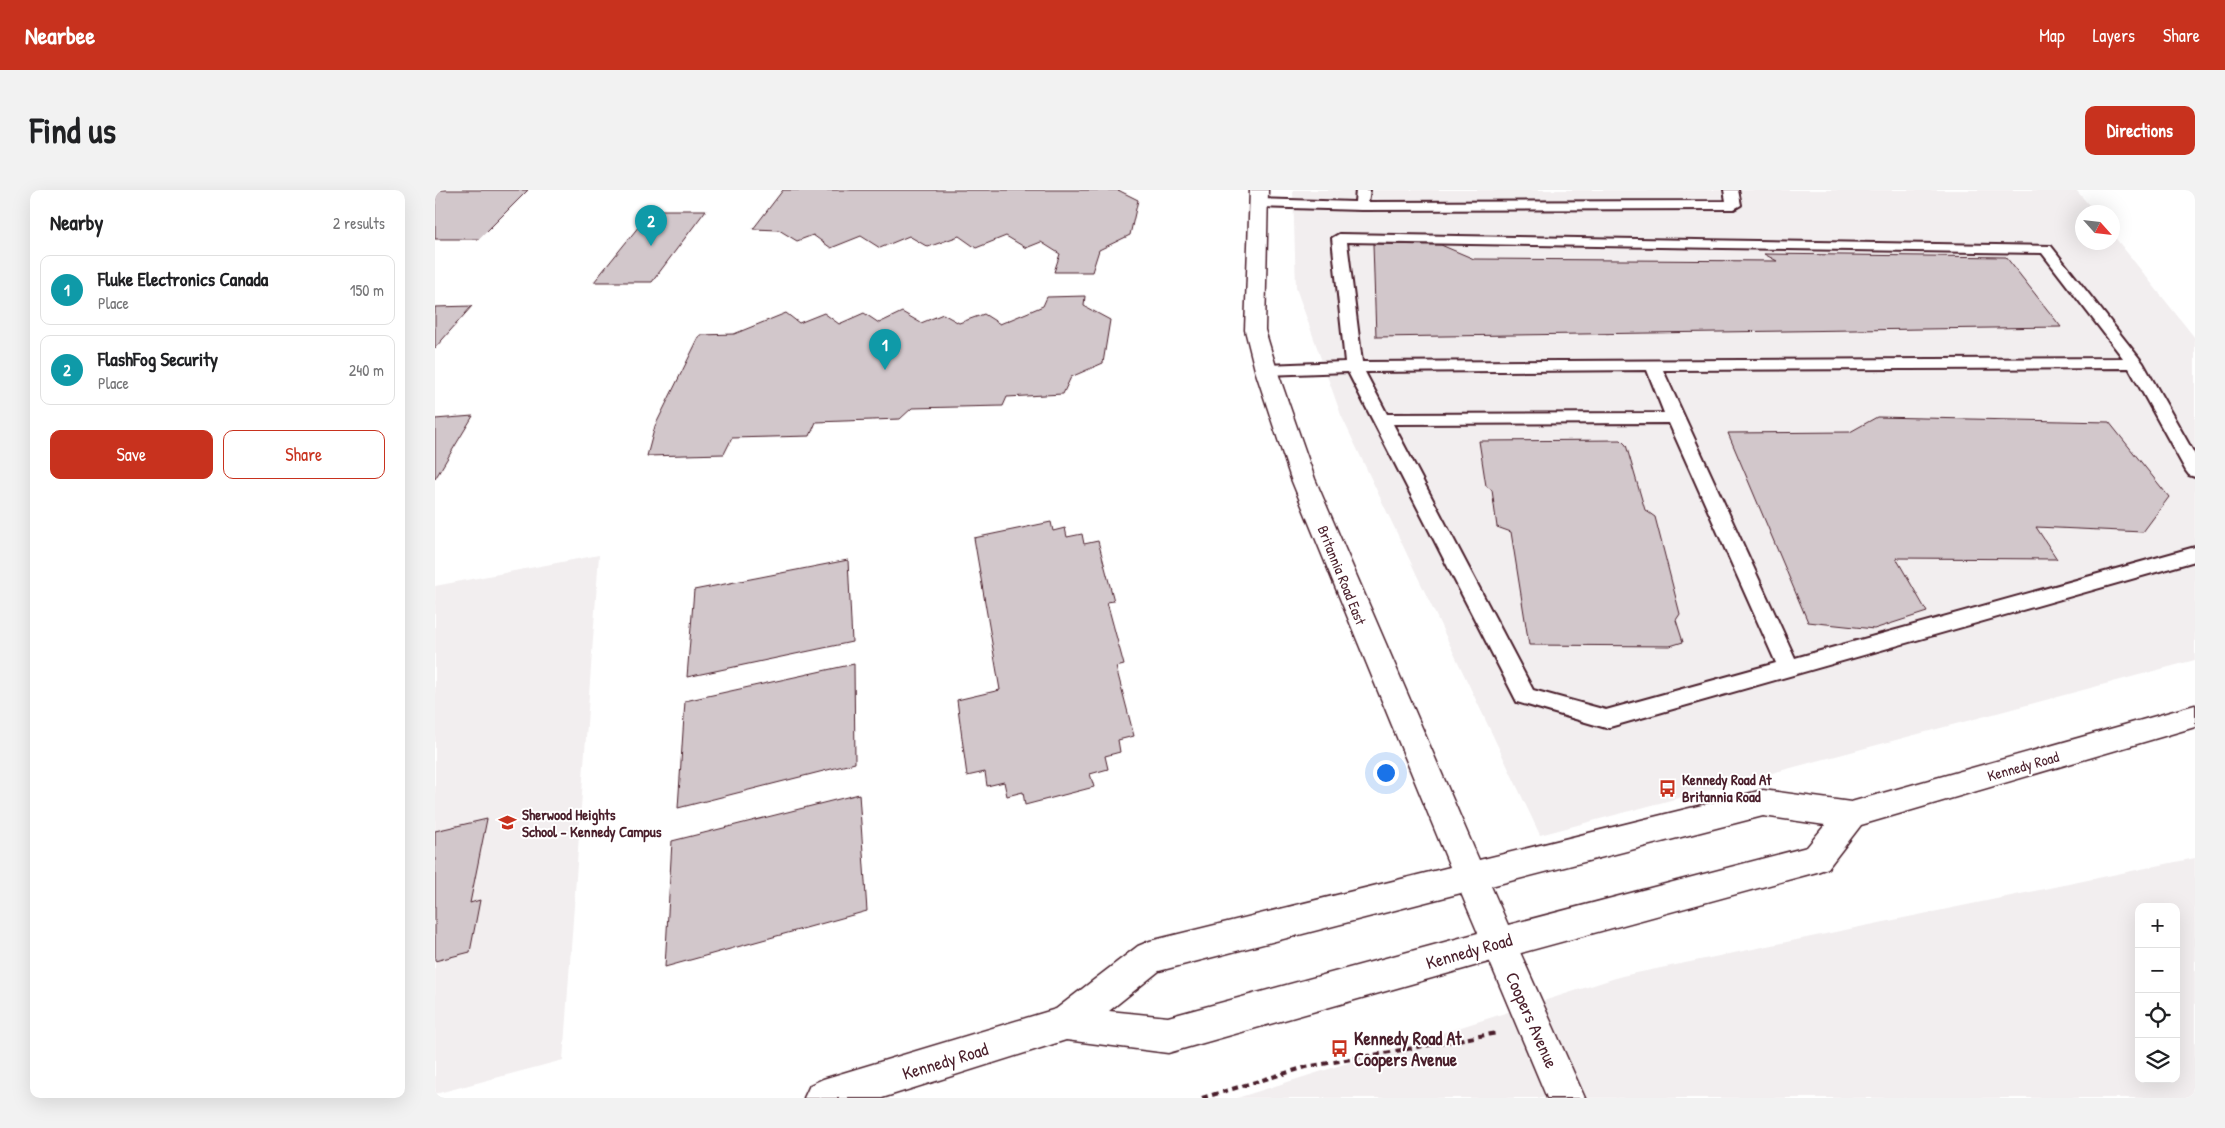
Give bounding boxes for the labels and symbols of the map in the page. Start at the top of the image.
pin: 2 [635,205,667,246]
north arrow [2075,205,2120,250]
pin: 1 [869,329,901,370]
street label: Britannia Road East [1313,522,1372,629]
street label: Kennedy Road [1985,746,2061,786]
your location [1373,760,1399,786]
place label: Kennedy Road At Britannia Road [1682,769,1772,807]
bus stop icon: Kennedy Road At Britannia Road [1658,778,1678,798]
place label: Sherwood Heights School - Kennedy Campus [522,804,662,843]
school or university icon: Sherwood Heights School - Kennedy Campus [498,813,518,833]
street label: Kennedy Road [1423,927,1515,975]
street label: Coopers Avenue [1500,968,1564,1072]
place label: Kennedy Road At Coopers Avenue [1354,1026,1462,1073]
street label: Kennedy Road [899,1036,991,1086]
bus stop icon: Kennedy Road At Coopers Avenue [1330,1038,1350,1058]

